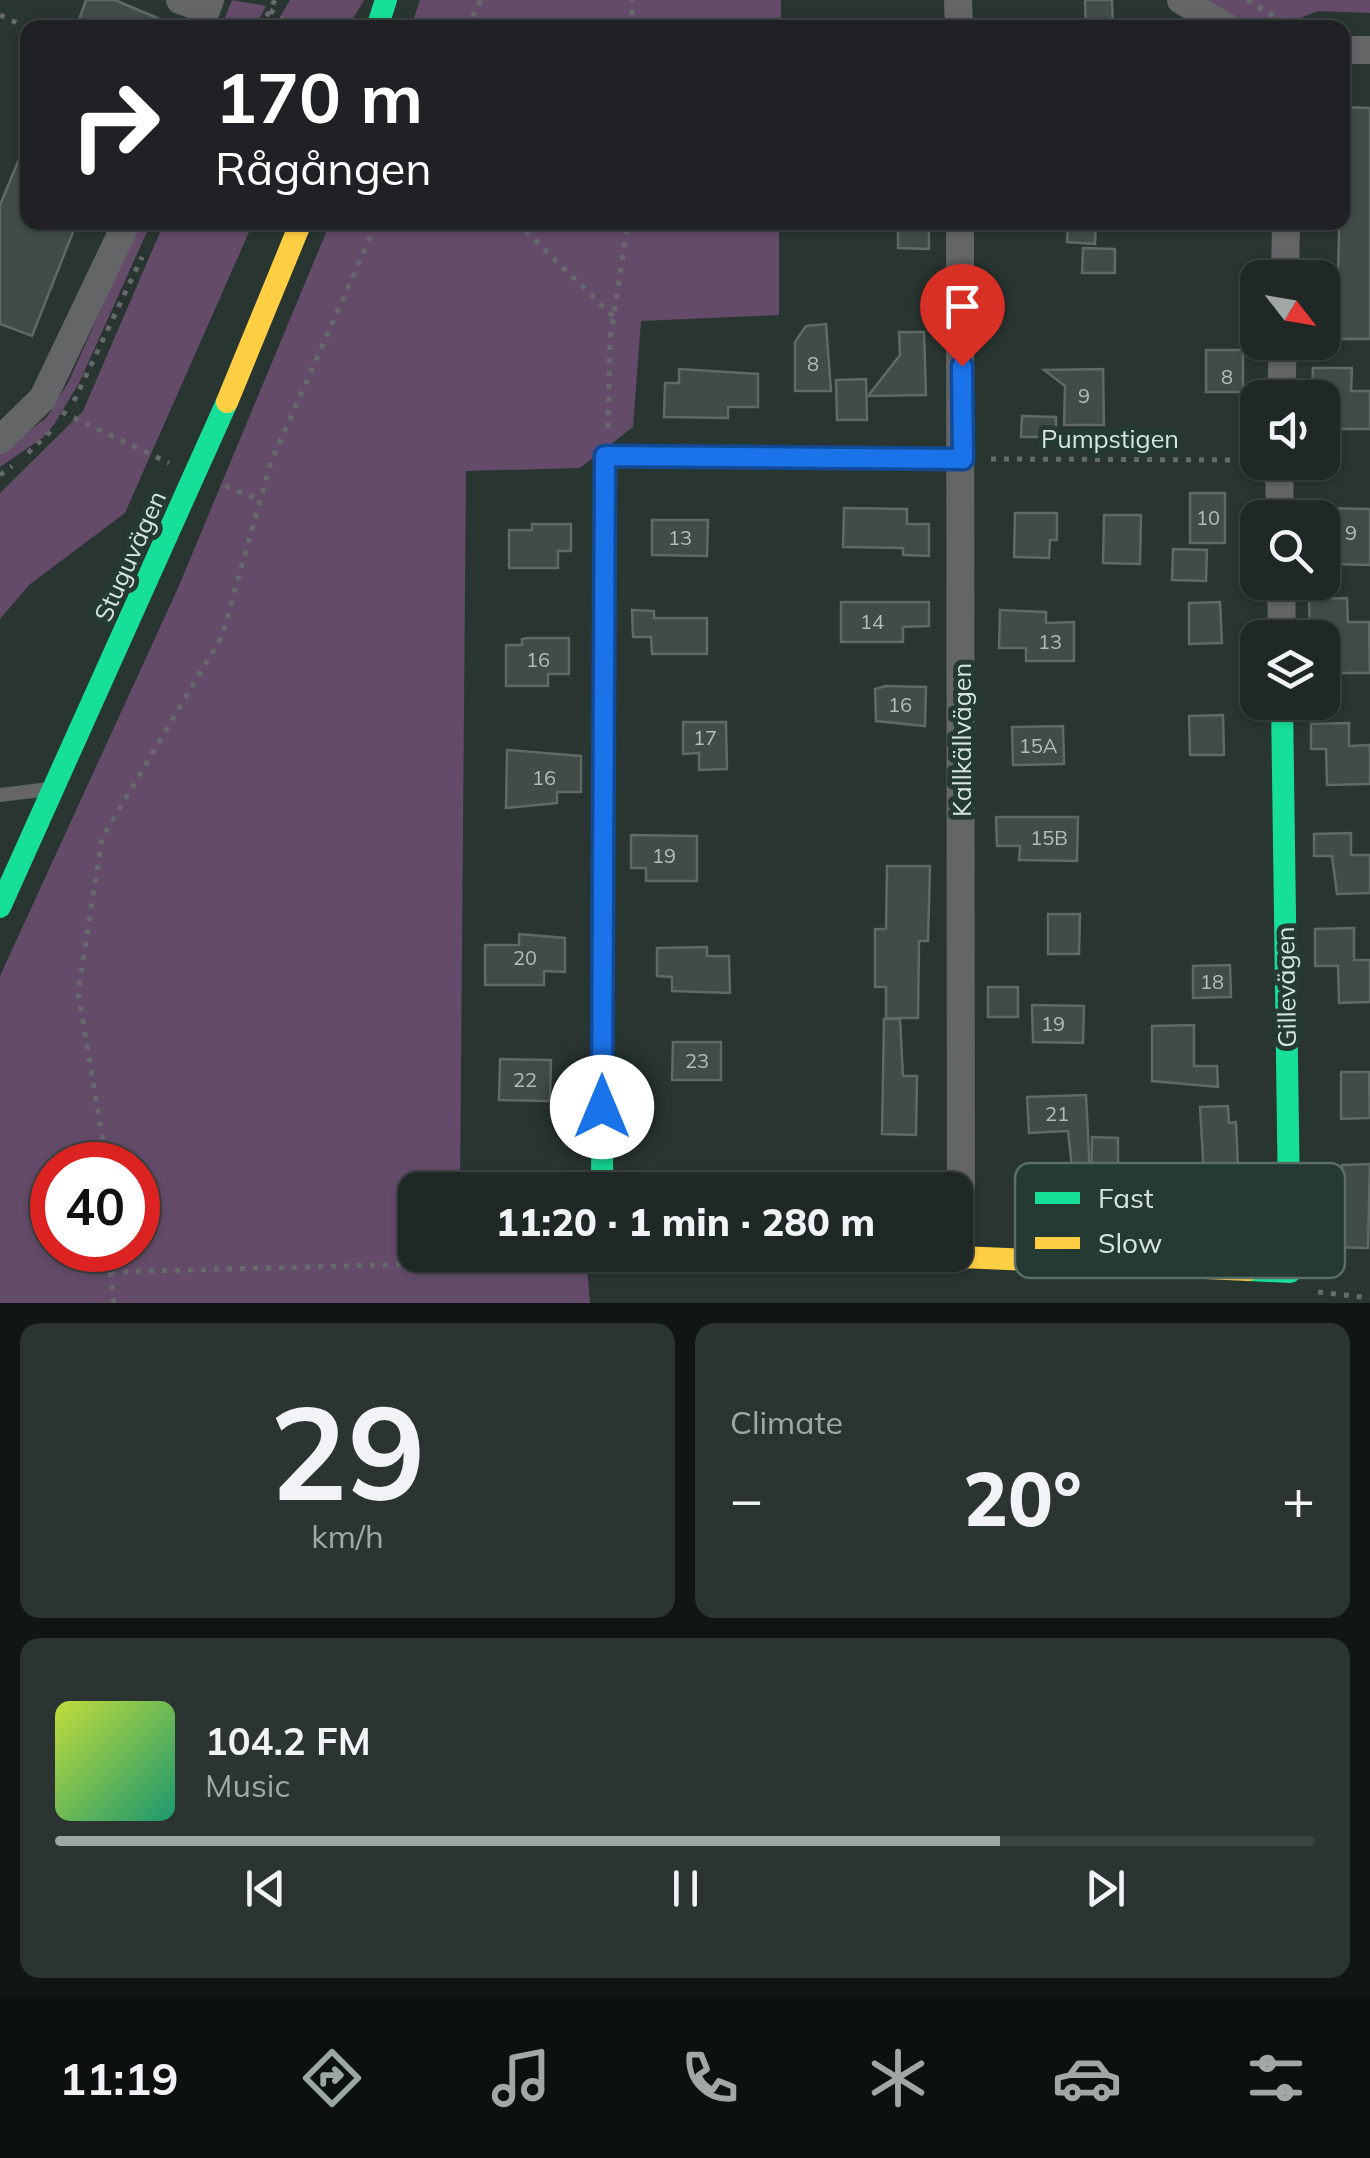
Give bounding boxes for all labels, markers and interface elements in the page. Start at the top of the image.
text: 170 m [215,53,423,141]
icon: right [50,60,180,190]
text: Rågången [215,140,432,196]
north arrow [1240,260,1340,360]
map controls [1240,260,1340,720]
pin [920,264,1005,367]
icon: arrive [935,279,990,334]
house number: 8 [807,351,819,376]
house number: 8 [1221,364,1233,389]
button: sound [1240,380,1340,480]
house number: 9 [1078,383,1090,408]
street label: Pumpstigen [1041,423,1179,454]
street label: Stuguvägen [87,486,172,626]
button: search [1240,500,1340,600]
house number: 10 [1196,505,1220,530]
house number: 9 [1345,520,1357,545]
house number: 13 [668,525,692,550]
house number: 14 [860,609,884,634]
button: layers [1240,620,1340,720]
house number: 13 [1038,629,1062,654]
house number: 16 [526,647,550,672]
street label: Kallkällvägen [946,663,977,817]
house number: 16 [888,692,912,717]
house number: 17 [693,725,717,750]
house number: 15A [1019,733,1058,758]
house number: 16 [532,765,556,790]
house number: 15B [1030,825,1068,850]
house number: 19 [652,843,676,868]
street label: Gillevägen [1269,926,1302,1048]
house number: 20 [513,945,537,970]
house number: 18 [1200,969,1224,994]
house number: 19 [1041,1011,1065,1036]
house number: 23 [685,1048,709,1073]
position arrow [550,1055,654,1159]
house number: 22 [513,1067,537,1092]
house number: 21 [1045,1101,1069,1126]
speed limit sign: 40 [30,1142,160,1272]
legend [1015,1163,1345,1278]
text: Fast [1098,1180,1154,1215]
text: 11:20 · 1 min · 280 m [496,1198,875,1246]
text: Slow [1098,1225,1162,1260]
text: 29 [269,1369,426,1533]
text: Climate [730,1402,843,1442]
text: 20° [963,1451,1082,1545]
text: − [730,1464,763,1533]
text: + [1282,1464,1315,1533]
text: km/h [311,1516,384,1556]
text: 104.2 FM [205,1717,371,1765]
text: Music [205,1765,290,1805]
icon: previous [238,1861,293,1916]
icon: pause [658,1861,713,1916]
icon: next [1078,1861,1133,1916]
icon: directions [297,2043,367,2113]
icon: music [486,2043,556,2113]
icon: phone [675,2043,745,2113]
icon: climate [863,2043,933,2113]
icon: car [1052,2043,1122,2113]
icon: filters [1241,2043,1311,2113]
text: 11:19 [59,2050,179,2106]

